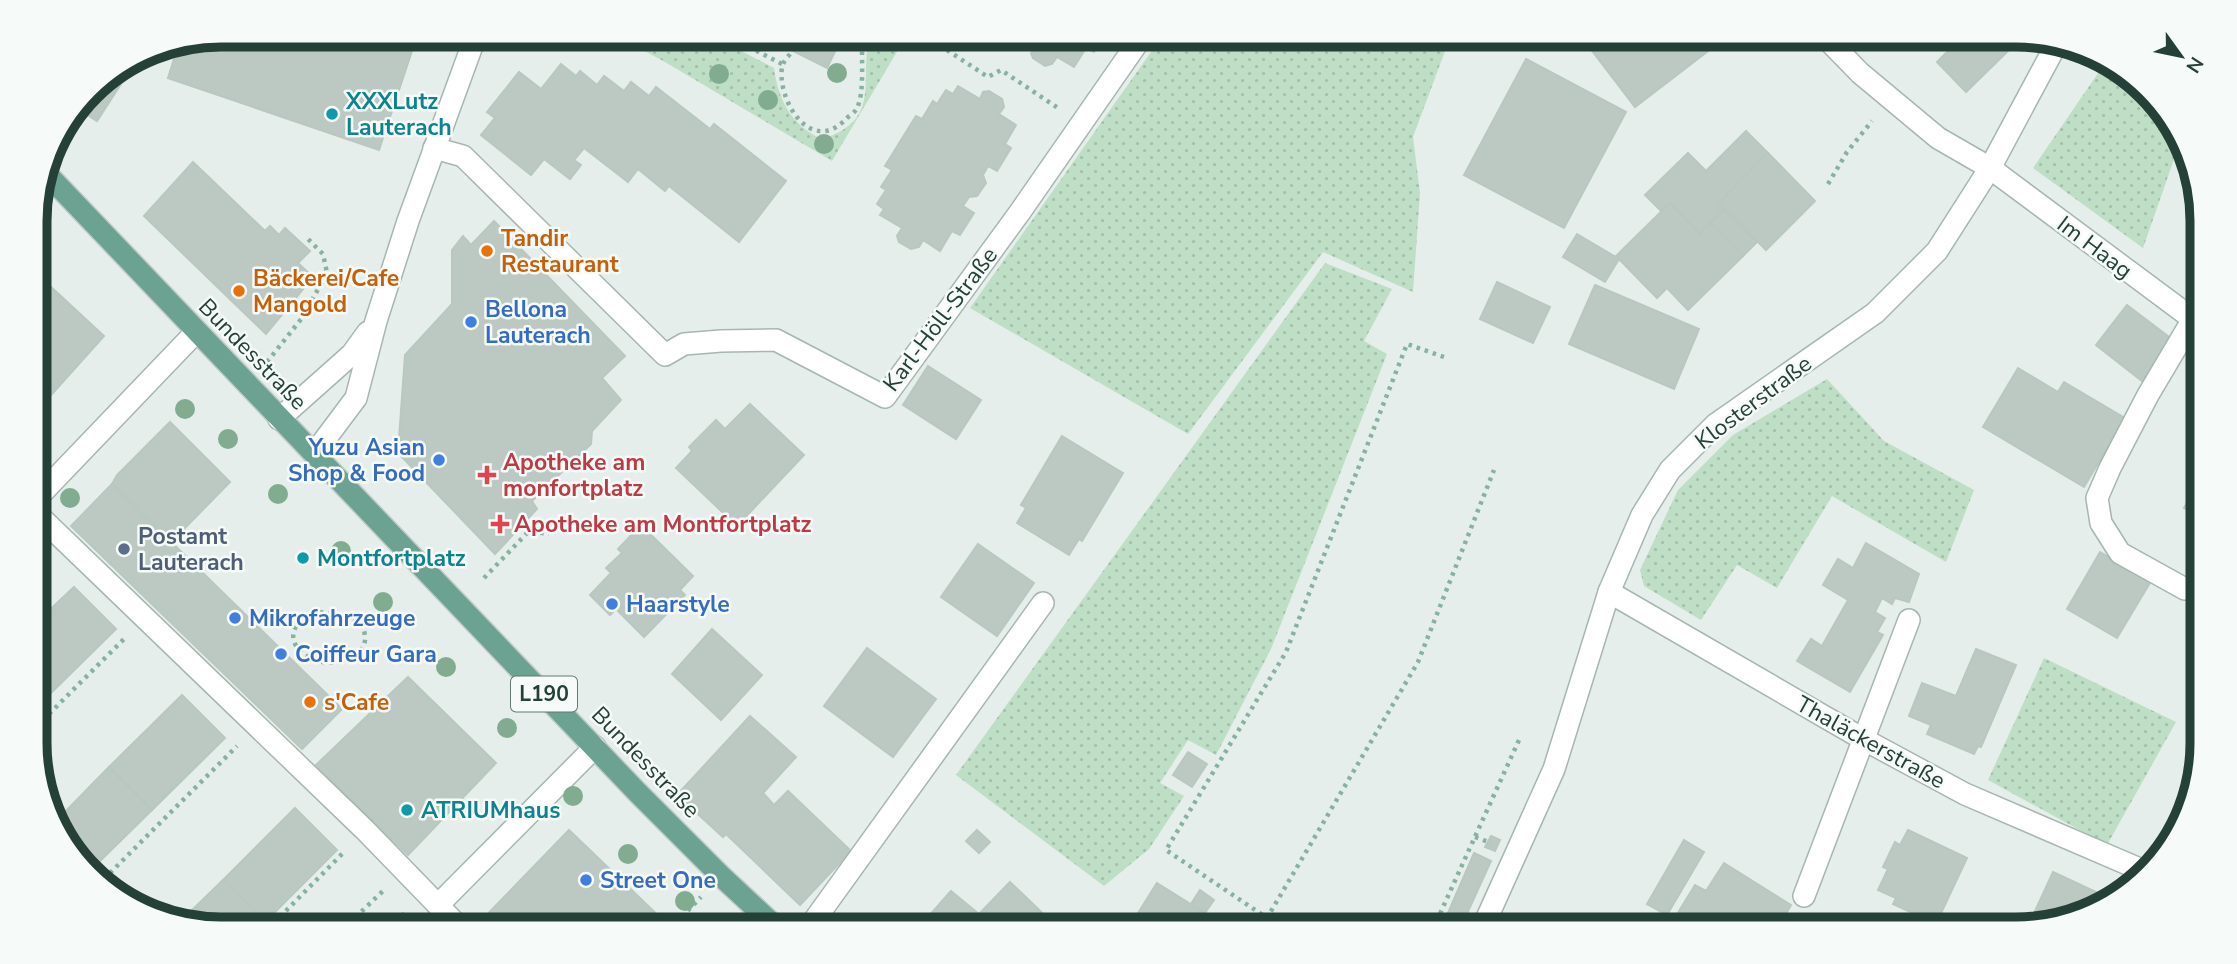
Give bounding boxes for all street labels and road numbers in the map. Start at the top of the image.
street label: Im Haag [2051,209,2139,286]
street label: Karl-Höll-Straße [876,241,1005,398]
street label: Bundesstraße [192,292,314,417]
street label: Klosterstraße [1689,348,1818,457]
road number: L190 [511,676,577,712]
street label: Thaläckerstraße [1791,689,1951,796]
street label: Bundesstraße [585,700,707,825]

